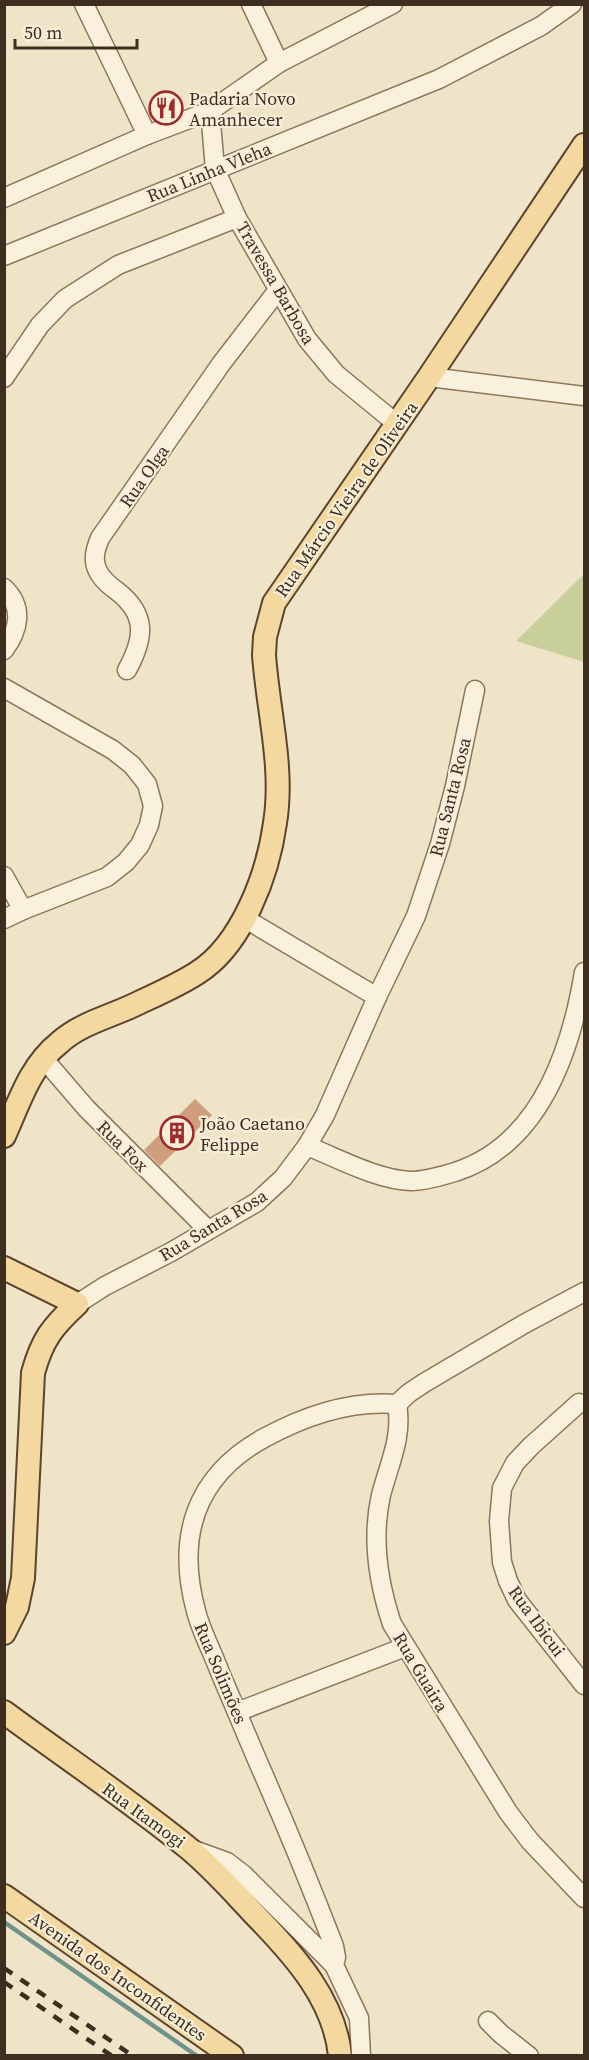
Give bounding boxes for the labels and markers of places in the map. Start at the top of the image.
place label: Padaria Novo Amanhecer [189,86,296,132]
restaurant icon: Padaria Novo Amanhecer [148,90,184,126]
place label: João Caetano Felippe [199,1111,305,1157]
building icon: João Caetano Felippe [159,1115,195,1151]

